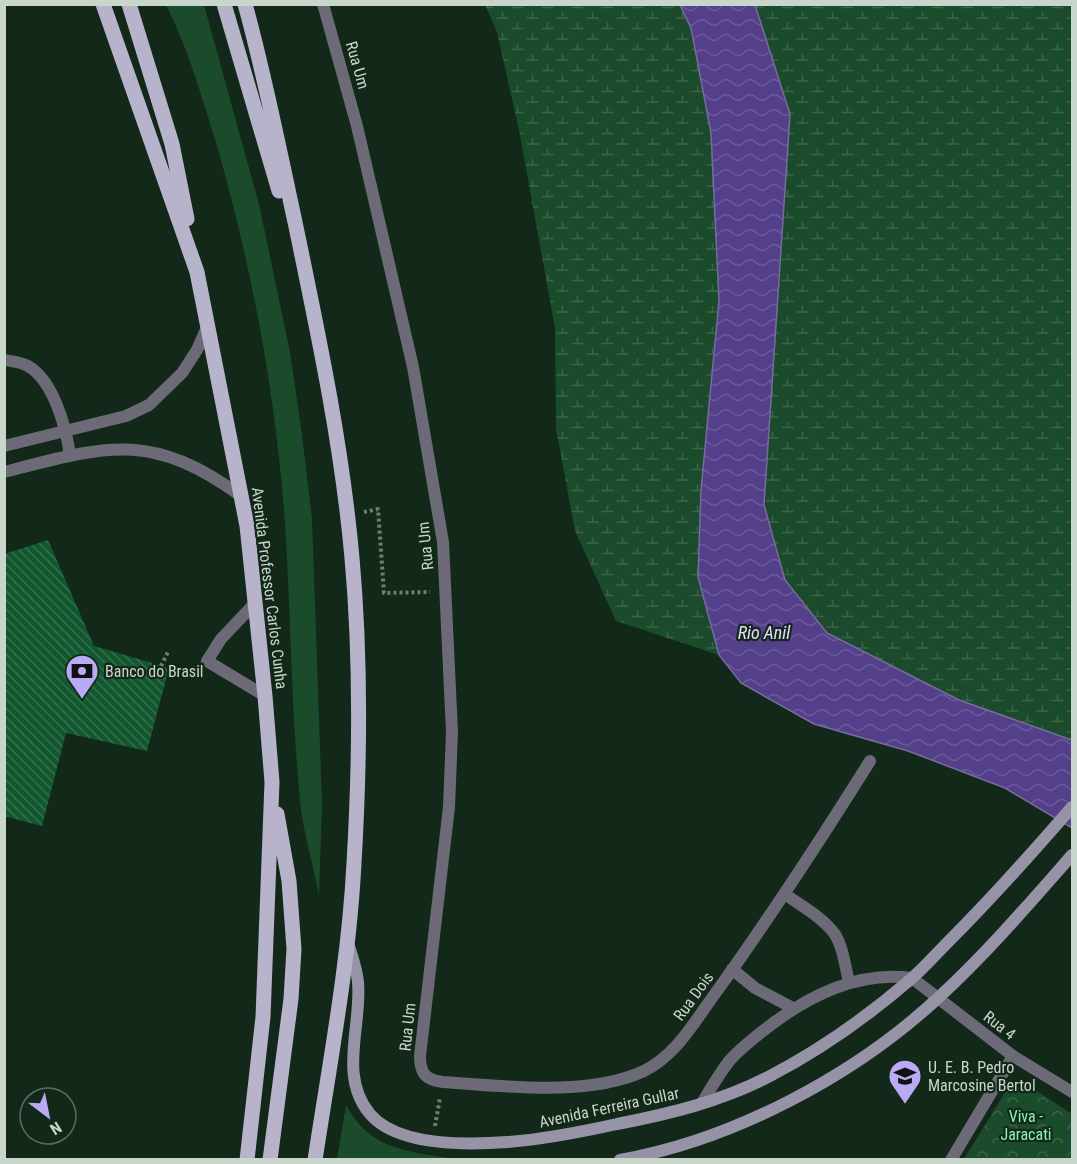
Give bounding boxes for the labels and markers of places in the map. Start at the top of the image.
bank icon: Banco do Brasil [64,653,100,700]
place label: Banco do Brasil [105,662,203,681]
school or university icon: U. E. B. Pedro Marcosine Bertol [887,1058,923,1105]
place label: U. E. B. Pedro Marcosine Bertol [928,1058,1036,1095]

